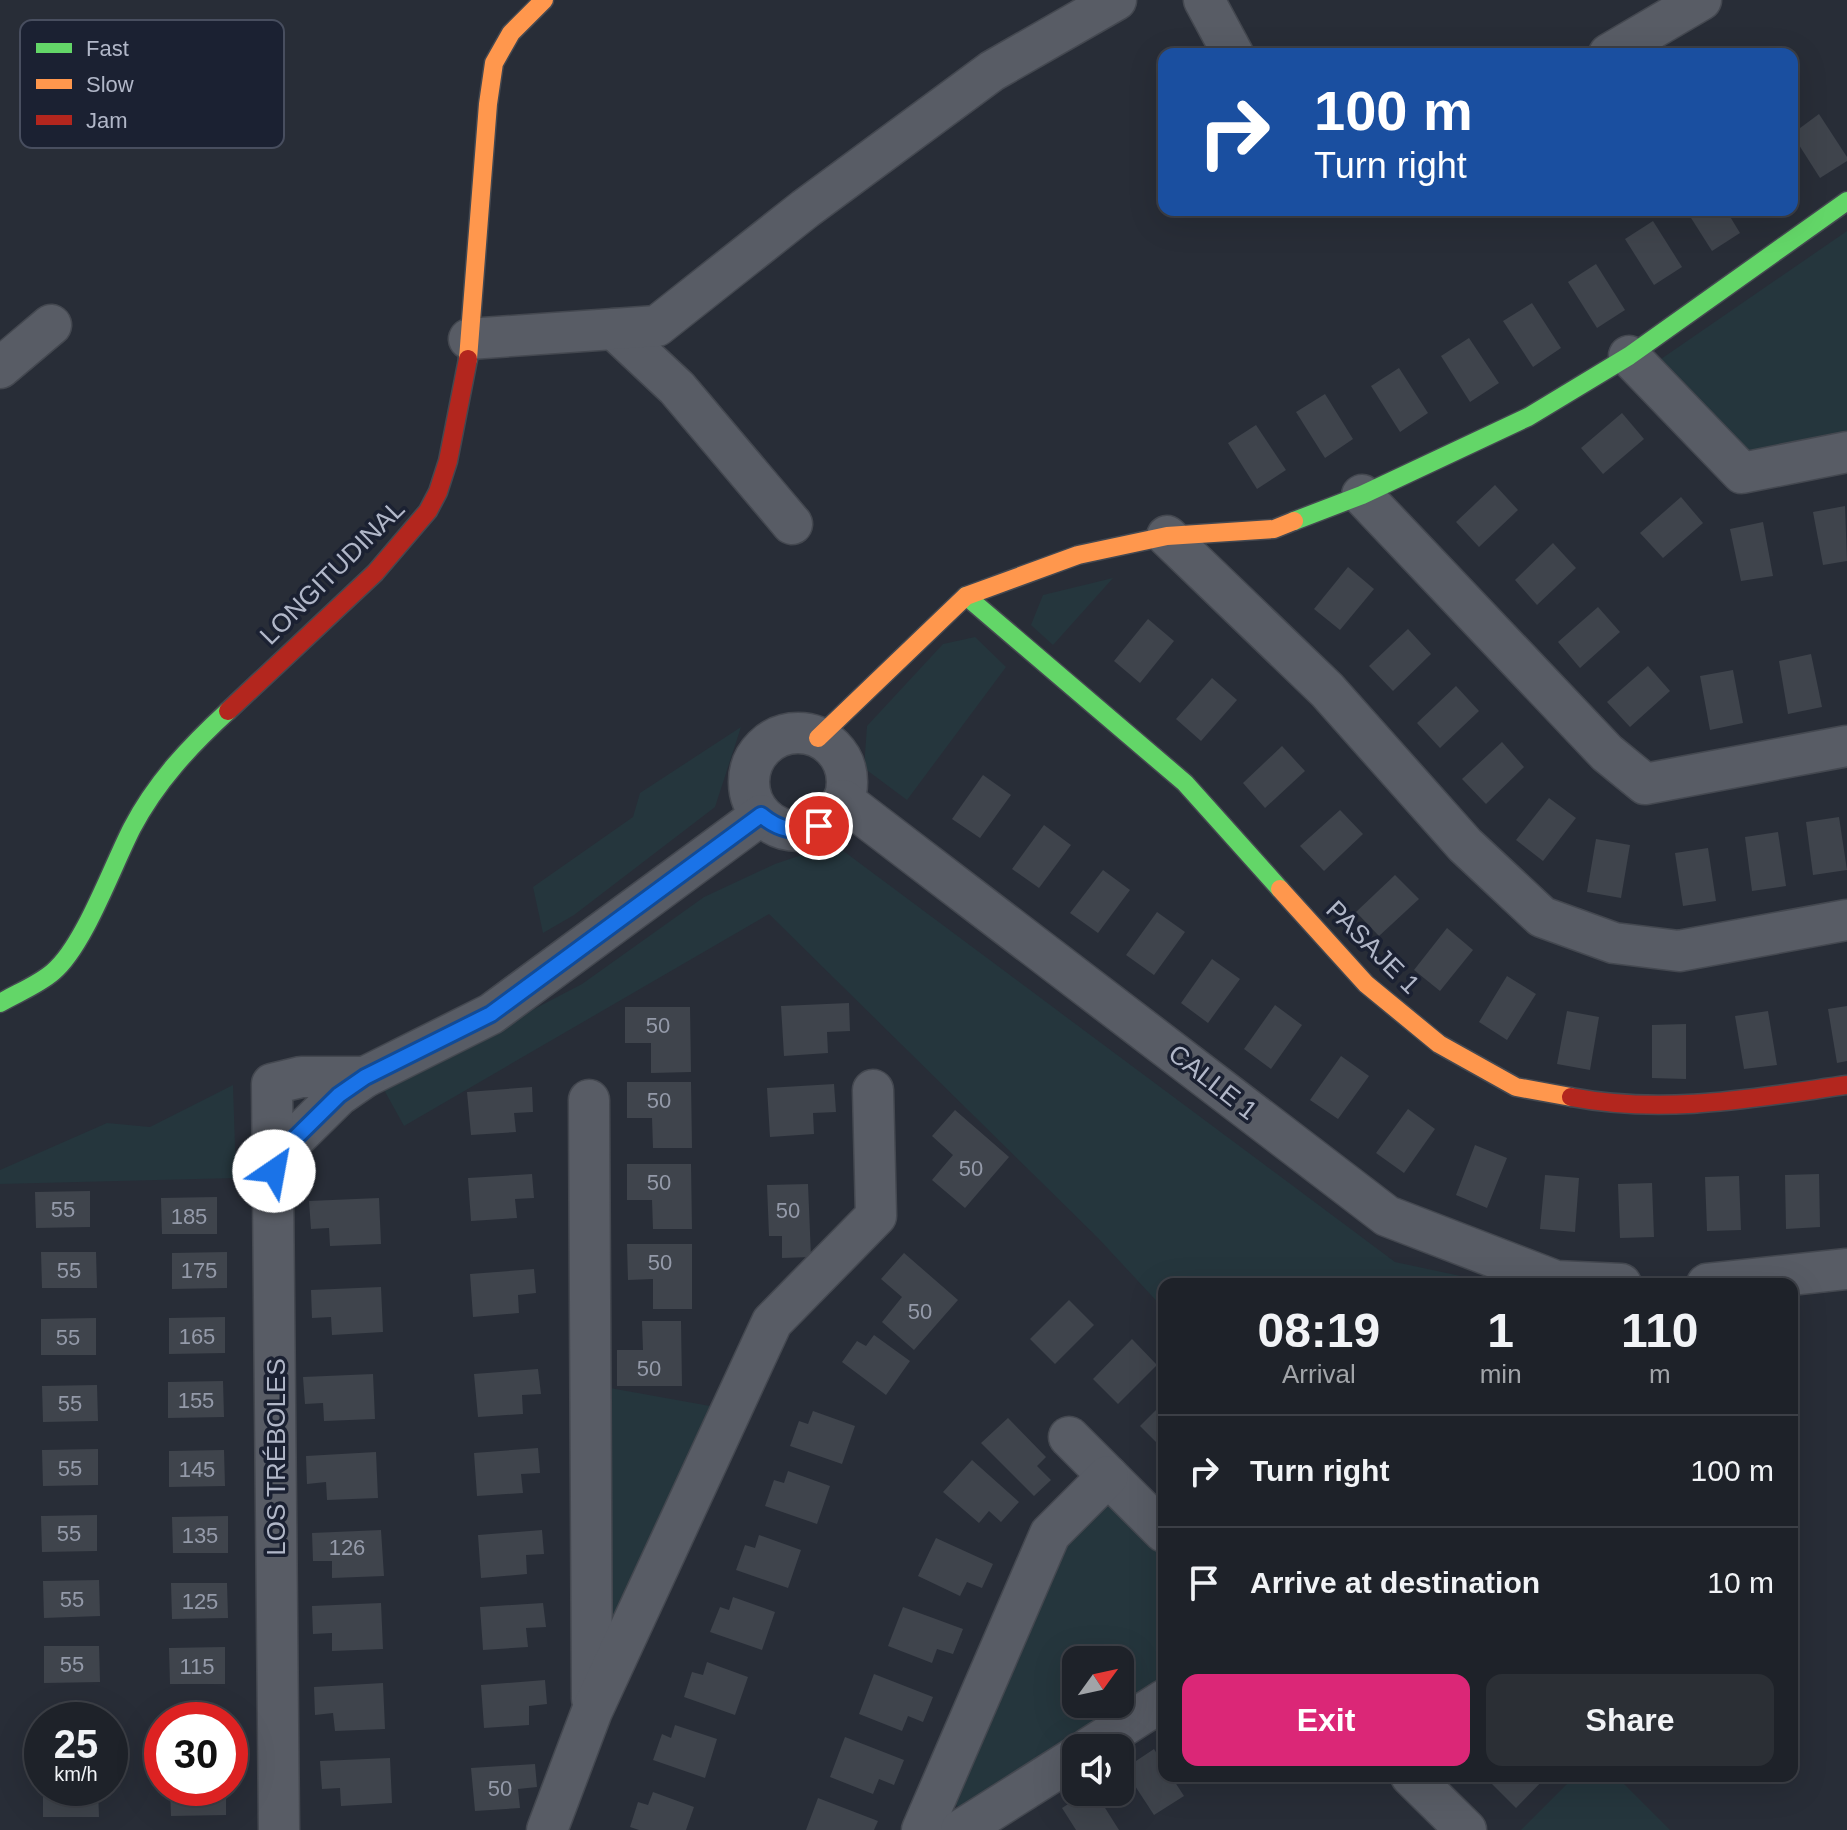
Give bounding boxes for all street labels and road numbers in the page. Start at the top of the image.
street label: LONGITUDINAL [253,493,411,651]
street label: PASAJE 1 [1320,894,1426,1000]
street label: CALLE 1 [1163,1038,1263,1126]
street label: LOS TRÉBOLES [261,1358,291,1556]

